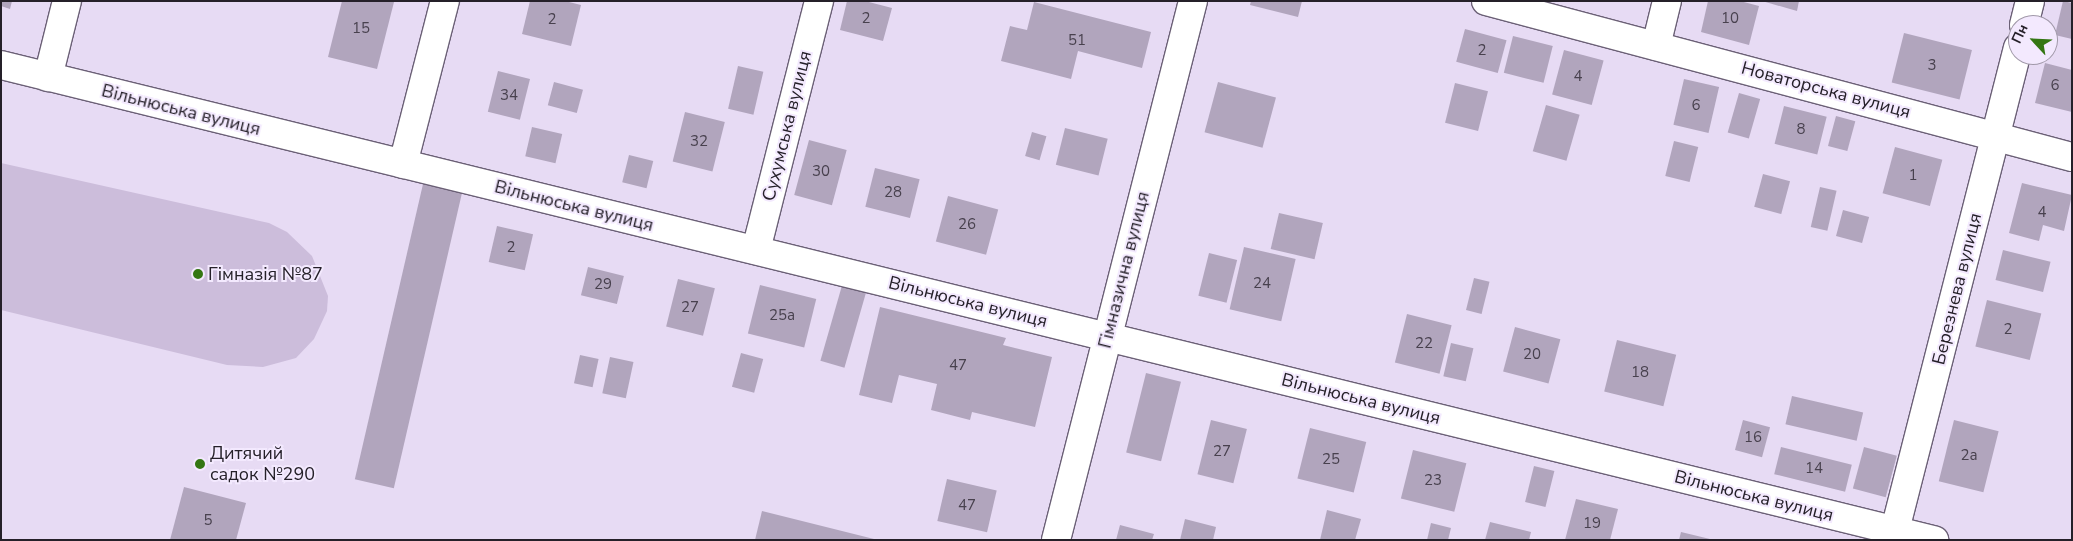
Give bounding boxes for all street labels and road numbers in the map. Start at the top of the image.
street label: Сухумська вулиця [758,49,816,203]
street label: Новаторська вулиця [1739,57,1913,123]
street label: Вільнюська вулиця [99,80,263,140]
street label: Вільнюська вулиця [492,176,656,236]
street label: Гімназична вулиця [1094,189,1154,351]
street label: Березнева вулиця [1928,211,1986,367]
street label: Вільнюська вулиця [886,272,1050,332]
street label: Вільнюська вулиця [1279,369,1443,429]
street label: Вільнюська вулиця [1672,466,1836,526]

